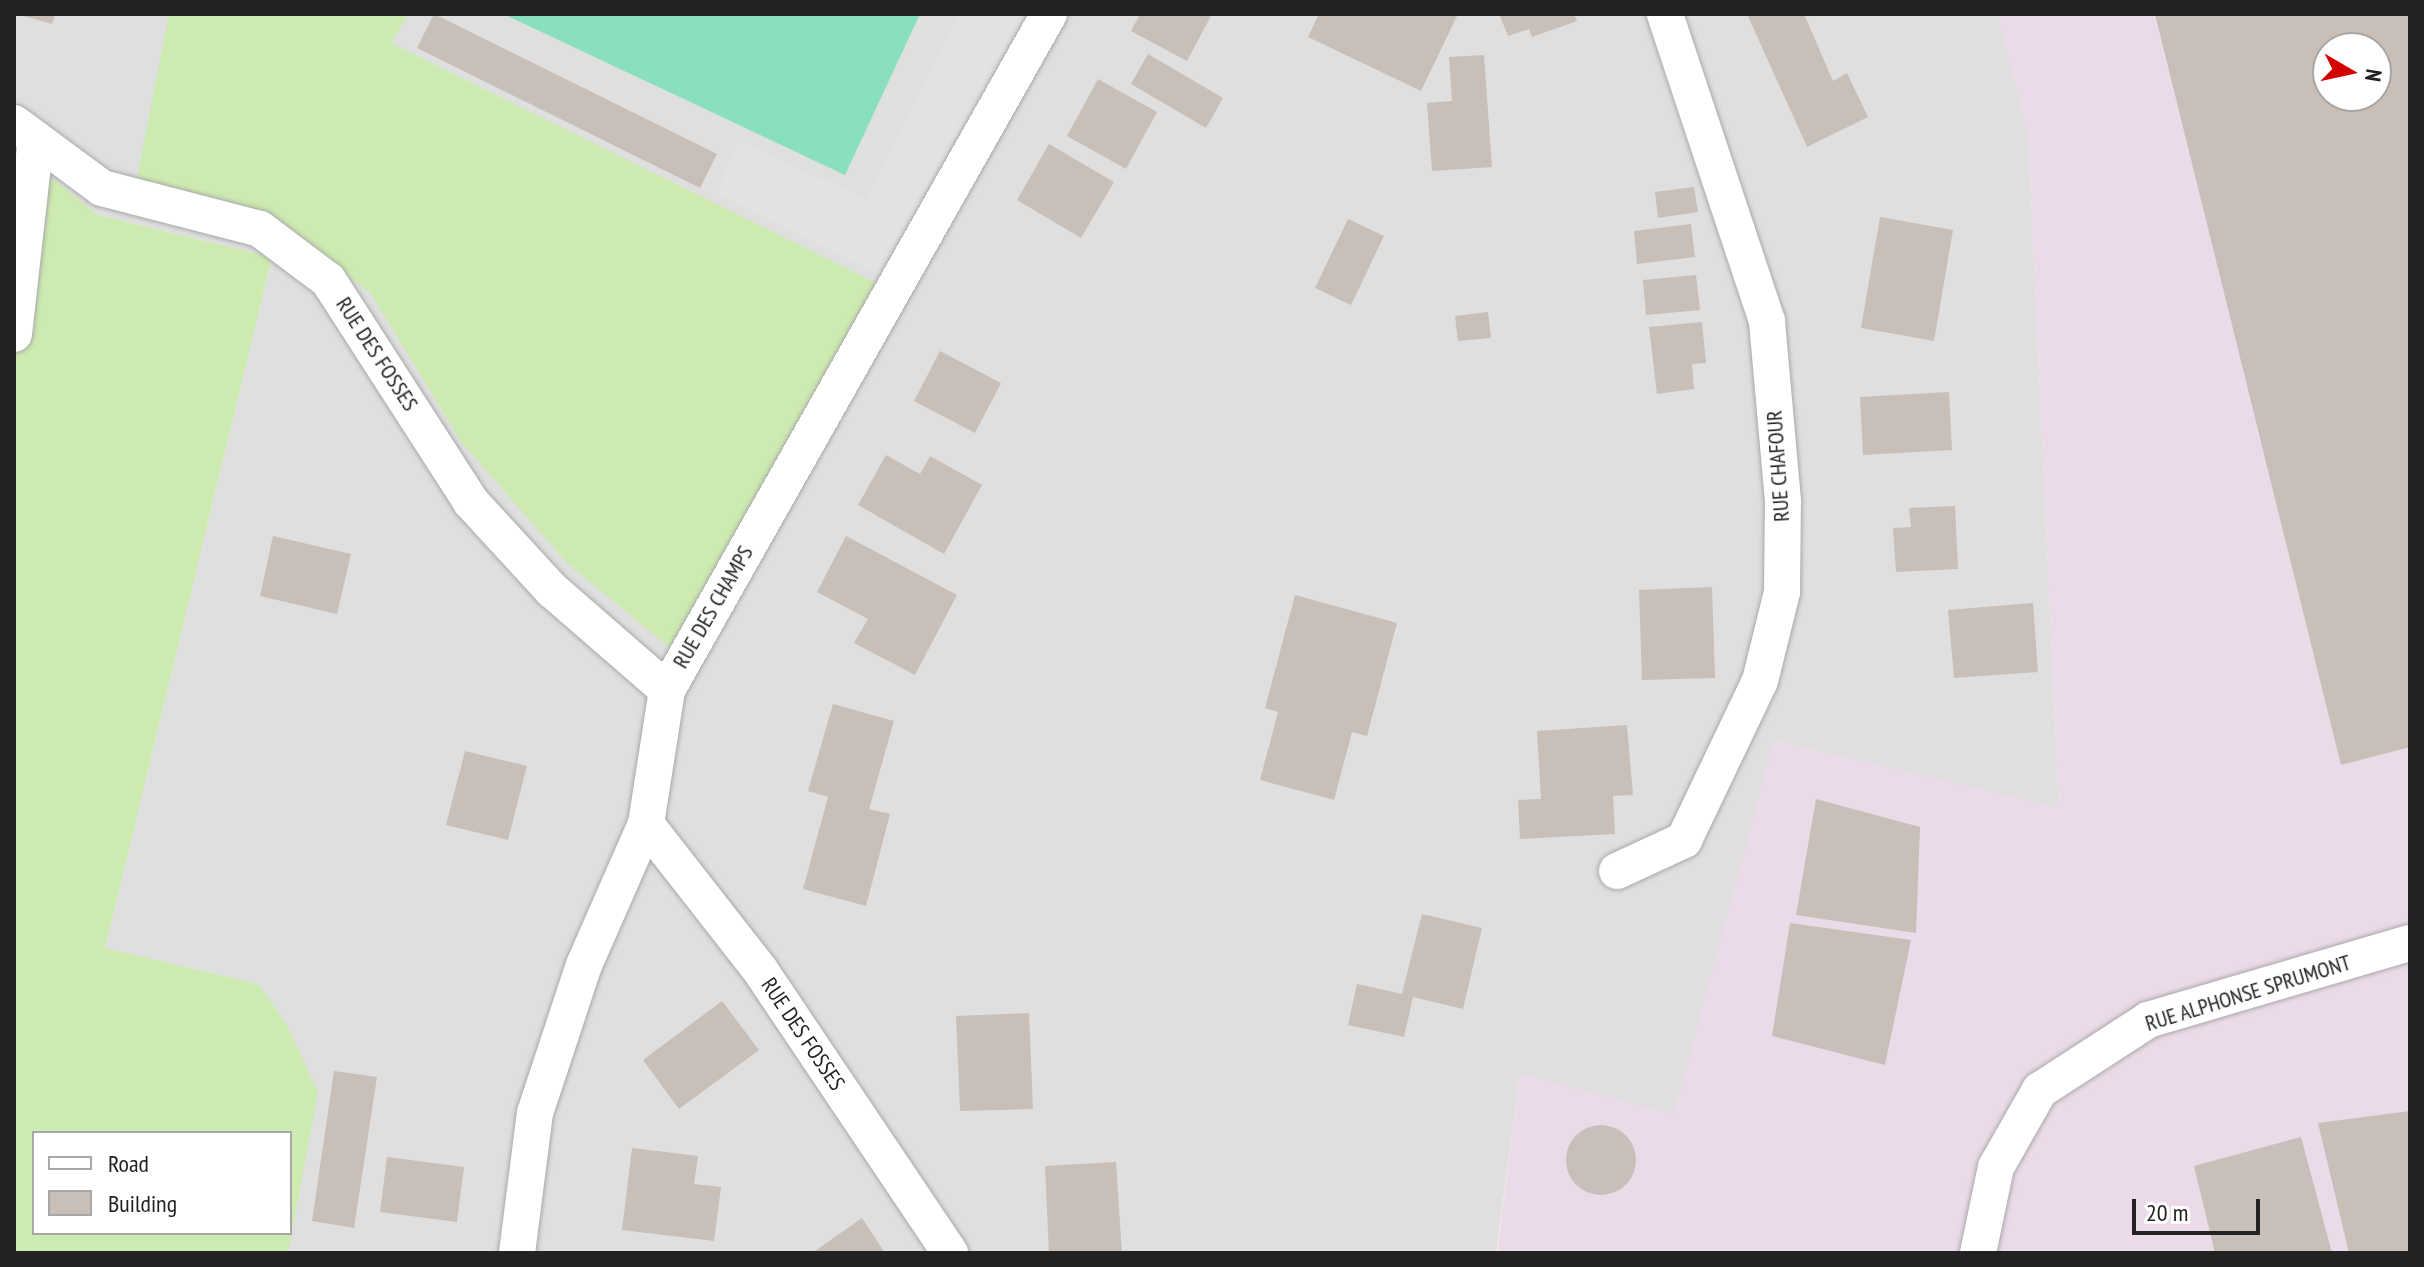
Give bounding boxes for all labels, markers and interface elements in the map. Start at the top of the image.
north arrow [2312,32,2392,112]
text: N [2359,67,2388,83]
street label: RUE DES FOSSES [331,292,423,416]
street label: RUE CHAFOUR [1761,409,1795,523]
street label: RUE DES CHAMPS [667,541,759,673]
street label: RUE ALPHONSE SPRUMONT [2142,949,2354,1037]
street label: RUE DES FOSSES [756,973,850,1095]
legend [32,1131,292,1235]
text: Road [108,1148,149,1179]
scale bar [2136,1183,2264,1233]
text: Building [108,1188,177,1219]
text: 20 m [2146,1197,2188,1228]

